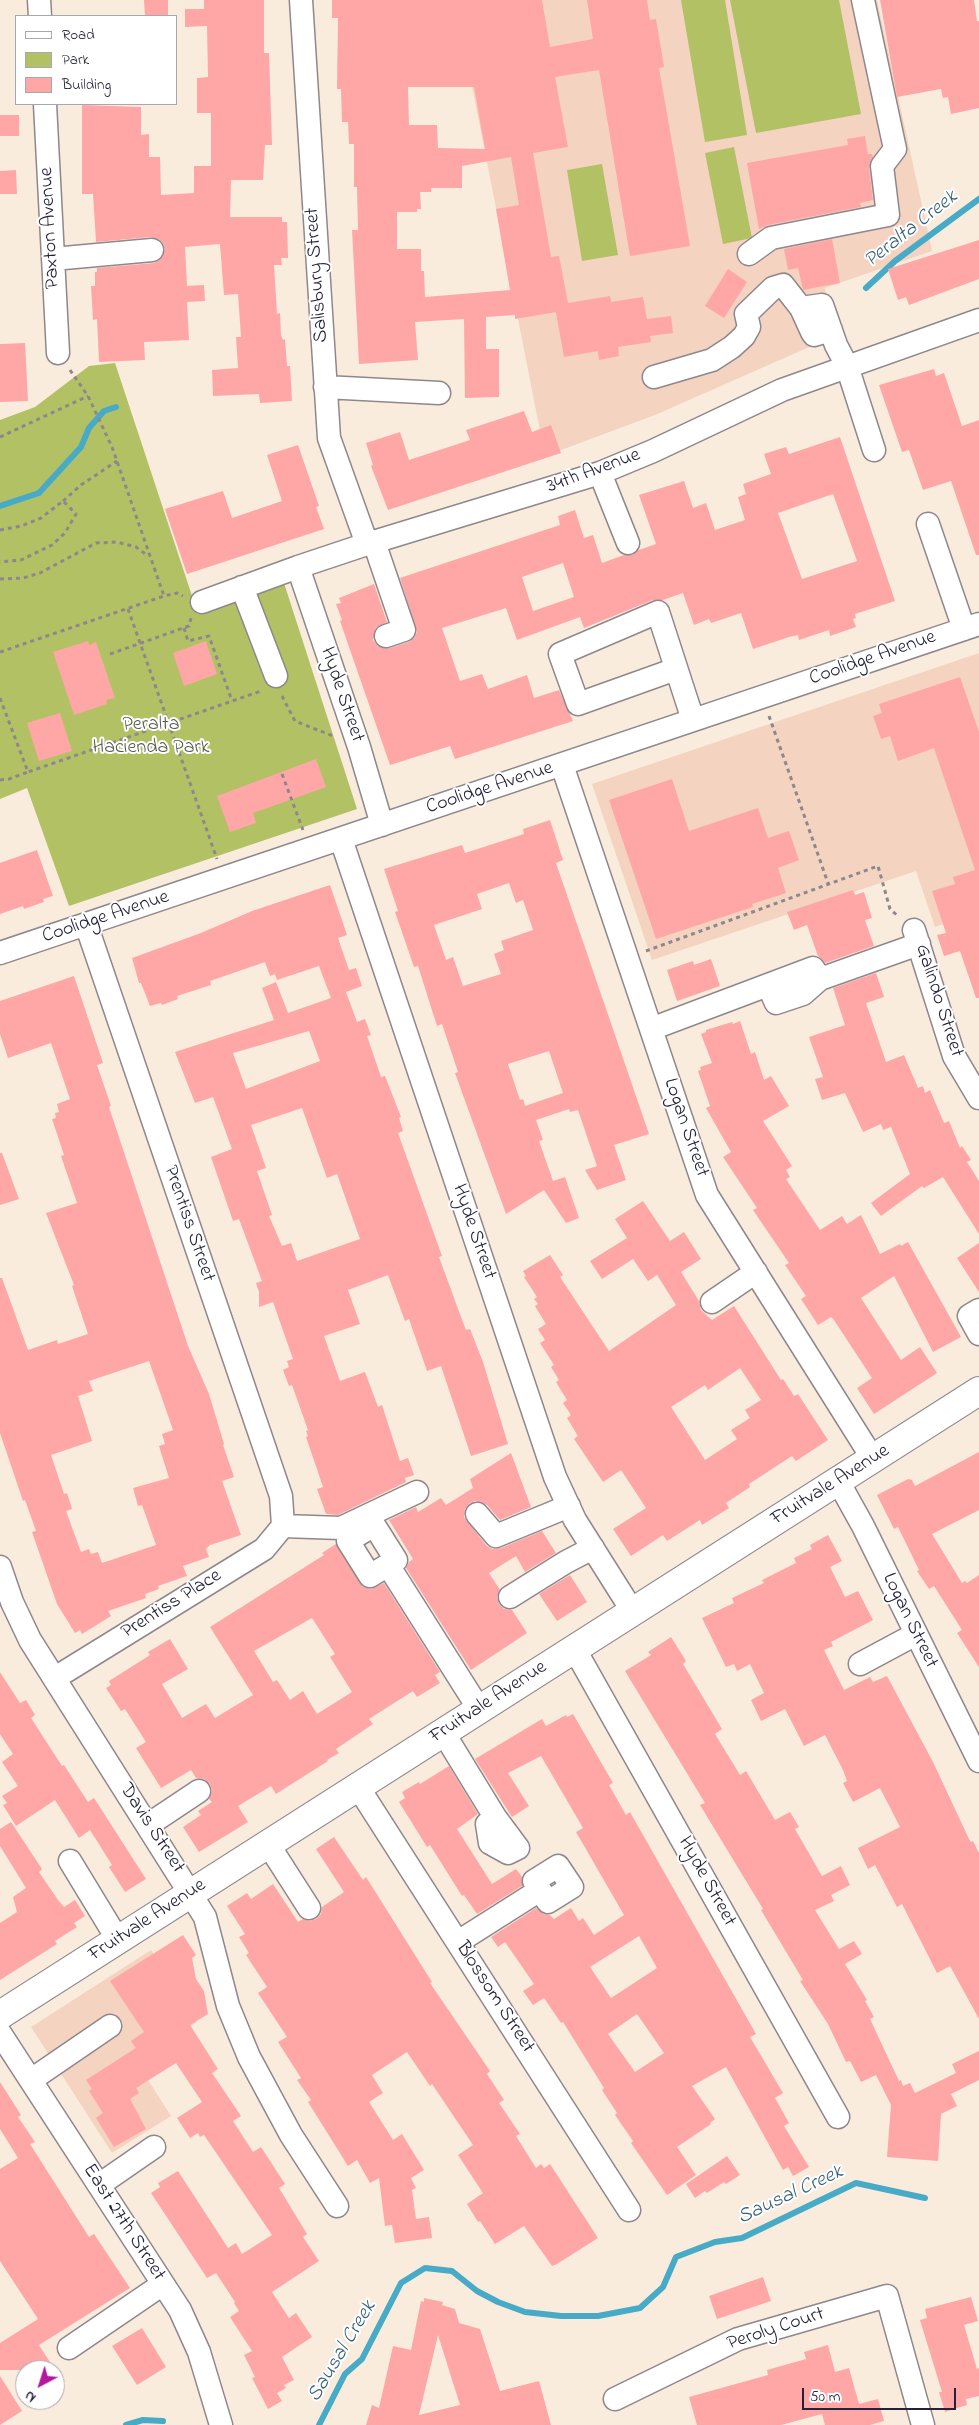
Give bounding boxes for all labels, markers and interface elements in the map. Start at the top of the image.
legend [15,15,178,105]
text: Road [62,24,95,46]
text: Park [62,49,89,71]
text: Building [62,74,111,96]
street label: Paxton Avenue [36,166,66,290]
water label: Peralta Creek [860,186,964,274]
street label: Salisbury Street [301,207,335,343]
street label: 34th Avenue [544,444,644,500]
street label: Coolidge Avenue [807,626,939,692]
street label: Hyde Street [314,644,368,746]
park label: Peralta Hacienda Park [93,714,209,761]
street label: Coolidge Avenue [423,757,557,821]
street label: Coolidge Avenue [39,886,173,950]
street label: Galindo Street [908,942,968,1060]
street label: Logan Street [657,1075,713,1181]
street label: Prentiss Street [157,1163,219,1285]
street label: Hyde Street [446,1181,500,1283]
street label: Fruitvale Avenue [767,1440,895,1532]
street label: Prentiss Place [118,1565,226,1645]
street label: Logan Street [876,1570,942,1672]
street label: Fruitvale Avenue [426,1656,552,1750]
street label: Davis Street [113,1780,189,1878]
street label: Hyde Street [672,1833,740,1931]
street label: Fruitvale Avenue [85,1874,211,1968]
street label: Blossom Street [449,1938,539,2058]
street label: East 27th Street [76,2160,170,2286]
water label: Sausal Creek [734,2161,848,2231]
water label: Sausal Creek [303,2297,383,2407]
street label: Peroly Court [725,2303,827,2357]
north arrow [15,2360,65,2410]
scale bar [804,2378,958,2410]
text: N [20,2385,41,2407]
text: 50 m [810,2386,840,2408]

